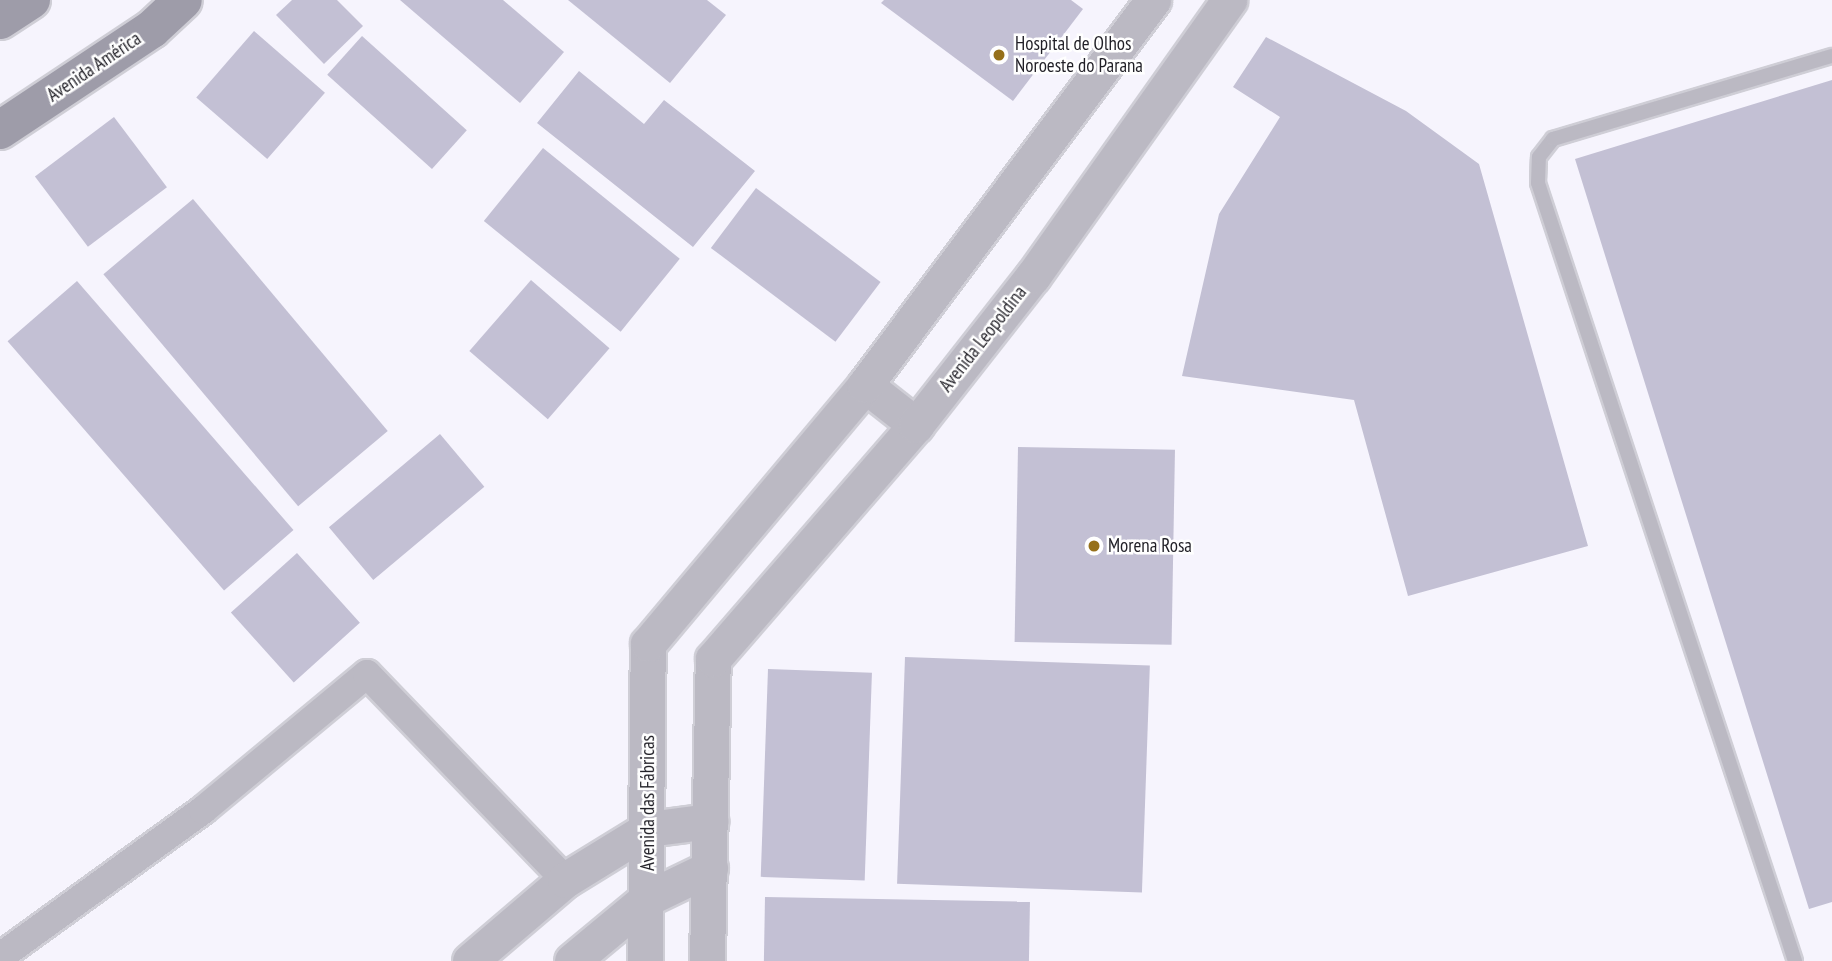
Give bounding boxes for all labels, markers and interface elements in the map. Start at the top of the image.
street label: Avenida América [43,27,145,107]
place label: Hospital de Olhos Noroeste do Parana [1015,33,1143,77]
marker: Hospital de Olhos Noroeste do Parana [989,45,1009,65]
street label: Avenida Leopoldina [935,282,1031,396]
place label: Morena Rosa [1108,535,1192,557]
marker: Morena Rosa [1086,538,1102,554]
street label: Avenida das Fábricas [637,735,659,871]

